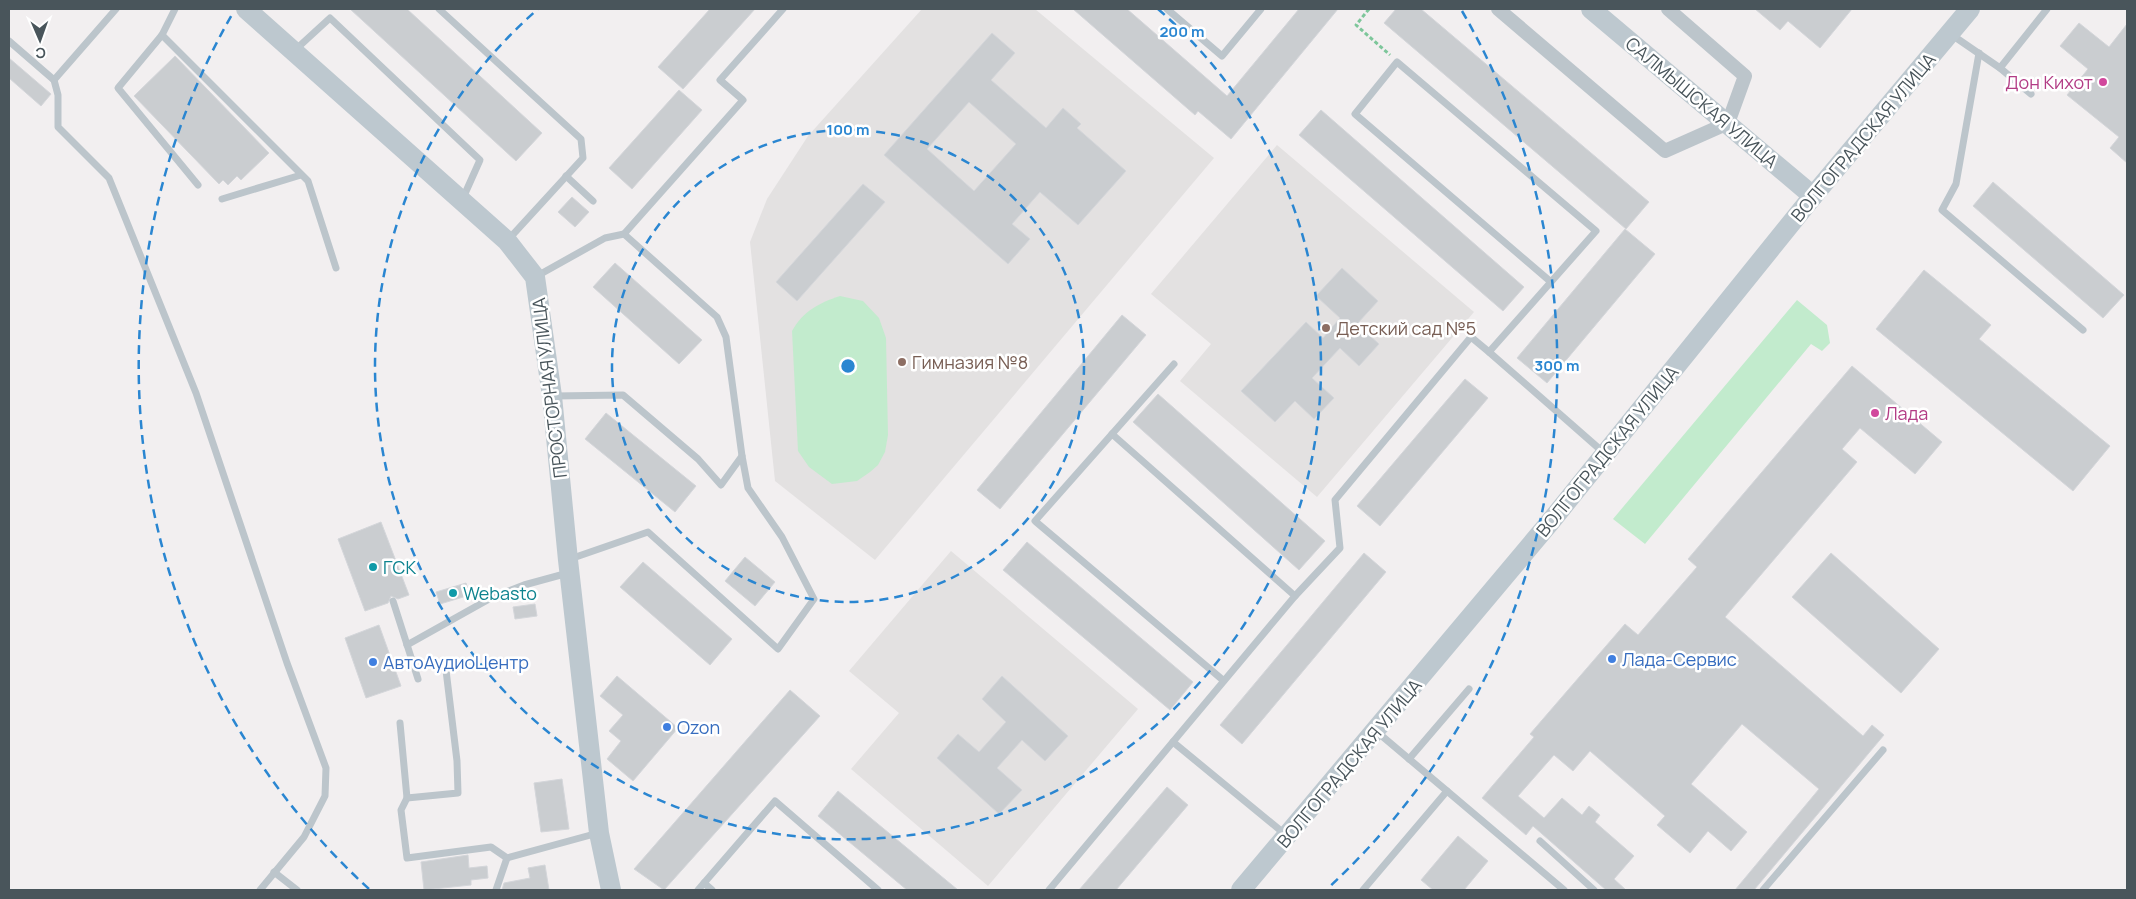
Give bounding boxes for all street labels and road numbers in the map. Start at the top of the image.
street label: САЛМЫШСКАЯ УЛИЦА [1621,31,1784,173]
street label: ВОЛГОГРАДСКАЯ УЛИЦА [1785,47,1941,226]
street label: ПРОСТОРНАЯ УЛИЦА [526,296,572,480]
street label: ВОЛГОГРАДСКАЯ УЛИЦА [1531,360,1684,541]
street label: ВОЛГОГРАДСКАЯ УЛИЦА [1271,673,1427,852]

